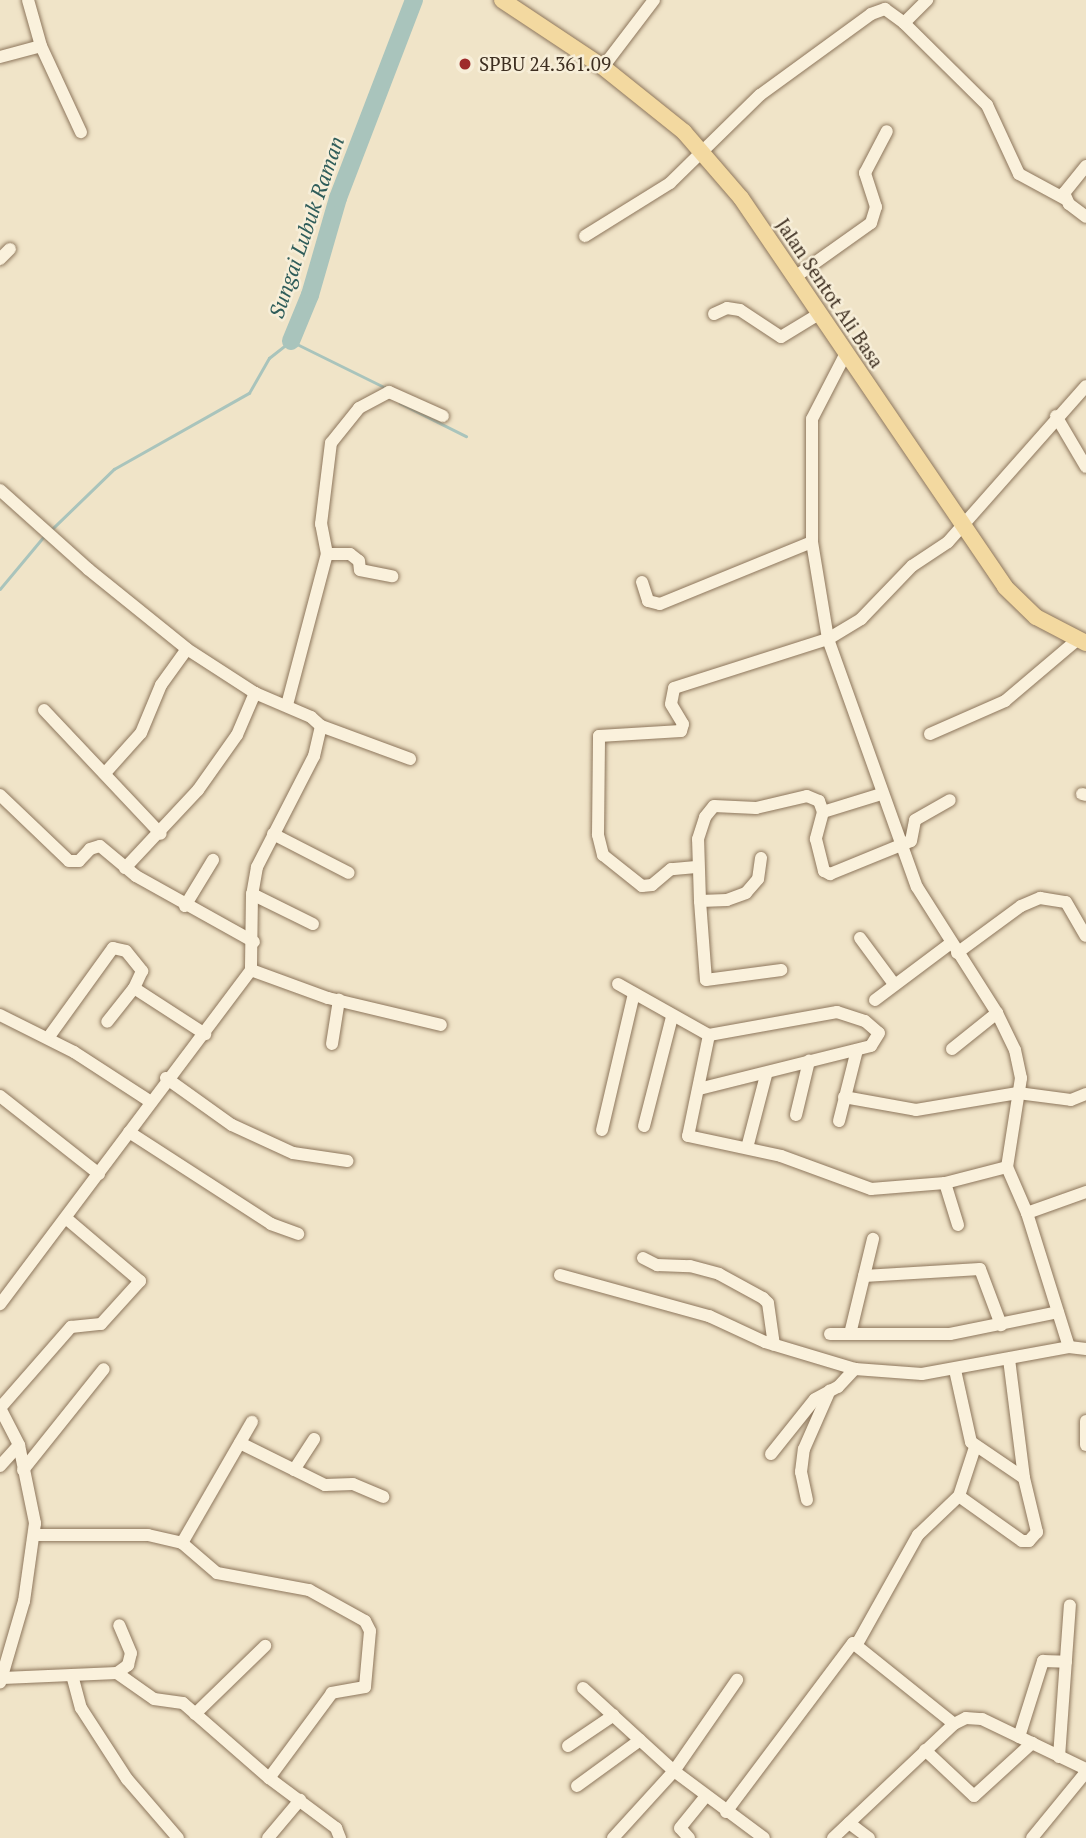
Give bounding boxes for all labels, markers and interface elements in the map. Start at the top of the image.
place label: SPBU 24.361.09 [479,53,611,75]
marker: SPBU 24.361.09 [457,56,473,72]
water label: Sungai Lubuk Raman [263,133,349,321]
street label: Jalan Sentot Ali Basa [771,214,889,372]

